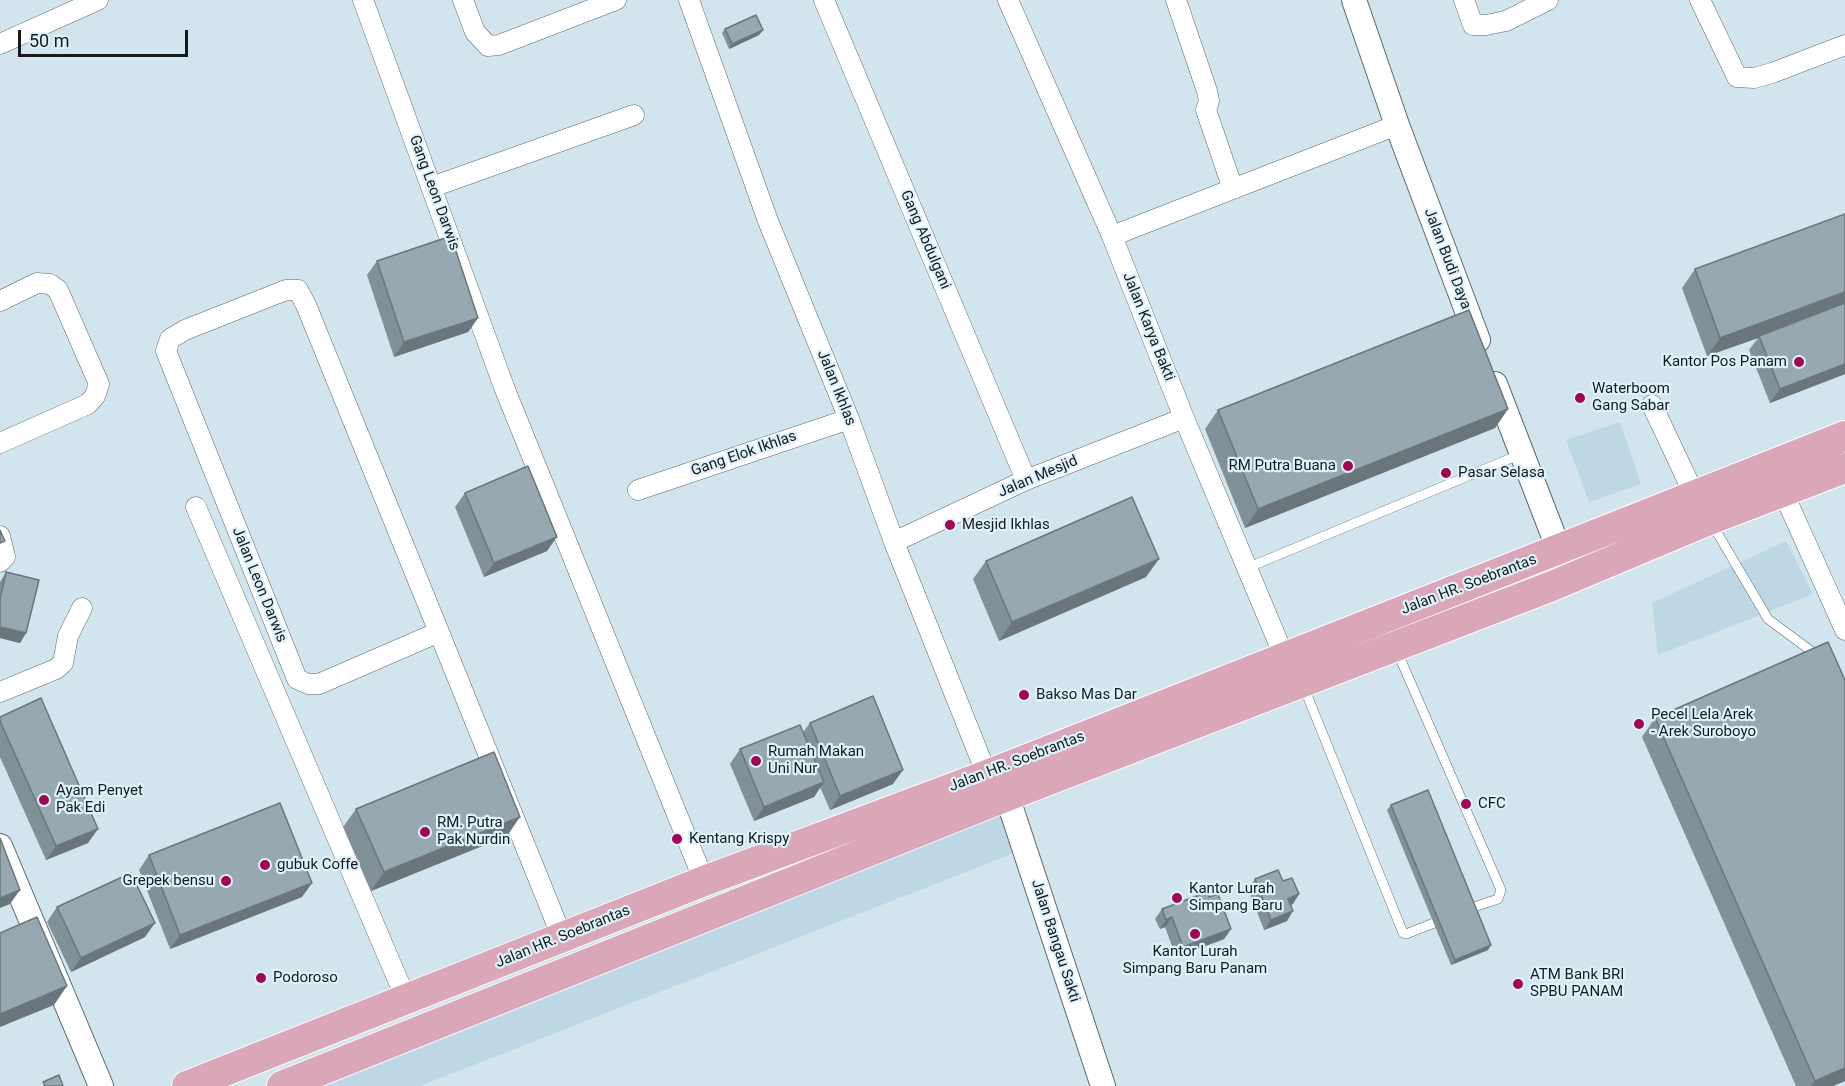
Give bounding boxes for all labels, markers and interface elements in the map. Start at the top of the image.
scale bar [21,18,190,56]
text: 50 m [29,30,69,51]
street label: Gang Leon Darwis [405,133,463,253]
street label: Gang Abdulgani [896,188,954,292]
street label: Jalan Budi Daya [1419,206,1475,312]
street label: Jalan Karya Bakti [1118,270,1178,384]
street label: Jalan Ikhlas [813,348,859,428]
place label: Kantor Pos Panam [1663,353,1787,371]
marker: Kantor Pos Panam [1792,355,1806,369]
place label: Waterboom Gang Sabar [1592,380,1670,415]
marker: Waterboom Gang Sabar [1573,391,1587,405]
street label: Gang Elok Ikhlas [689,428,799,480]
street label: Jalan Mesjid [995,452,1081,502]
place label: RM Putra Buana [1228,457,1336,475]
marker: RM Putra Buana [1341,459,1355,473]
place label: Pasar Selasa [1458,464,1545,482]
marker: Pasar Selasa [1439,466,1453,480]
place label: Mesjid Ikhlas [962,516,1050,534]
marker: Mesjid Ikhlas [943,518,957,532]
street label: Jalan Leon Darwis [228,525,290,645]
street label: Jalan HR. Soebrantas [1399,551,1539,619]
place label: Bakso Mas Dar [1036,686,1137,704]
marker: Bakso Mas Dar [1017,688,1031,702]
place label: Pecel Lela Arek - Arek Suroboyo [1651,706,1756,741]
marker: Pecel Lela Arek - Arek Suroboyo [1632,717,1646,731]
street label: Jalan HR. Soebrantas [947,728,1087,796]
place label: Rumah Makan Uni Nur [768,743,864,778]
marker: Rumah Makan Uni Nur [749,754,763,768]
place label: Ayam Penyet Pak Edi [56,782,143,817]
marker: Ayam Penyet Pak Edi [37,793,51,807]
place label: CFC [1478,795,1506,813]
marker: CFC [1459,797,1473,811]
place label: RM. Putra Pak Nurdin [437,814,510,849]
marker: RM. Putra Pak Nurdin [418,825,432,839]
place label: Kentang Krispy [689,830,789,848]
marker: Kentang Krispy [670,832,684,846]
place label: gubuk Coffe [277,856,358,874]
marker: gubuk Coffe [258,858,272,872]
place label: Grepek bensu [123,872,214,890]
marker: Grepek bensu [219,874,233,888]
street label: Jalan Bangau Sakti [1027,877,1083,1005]
place label: Kantor Lurah Simpang Baru [1189,880,1283,915]
marker: Kantor Lurah Simpang Baru [1170,891,1184,905]
street label: Jalan HR. Soebrantas [493,902,633,972]
marker: Kantor Lurah Simpang Baru Panam [1188,927,1202,941]
place label: Kantor Lurah Simpang Baru Panam [1123,943,1267,978]
place label: ATM Bank BRI SPBU PANAM [1530,966,1624,1001]
place label: Podoroso [273,969,338,987]
marker: Podoroso [254,971,268,985]
marker: ATM Bank BRI SPBU PANAM [1511,977,1525,991]

